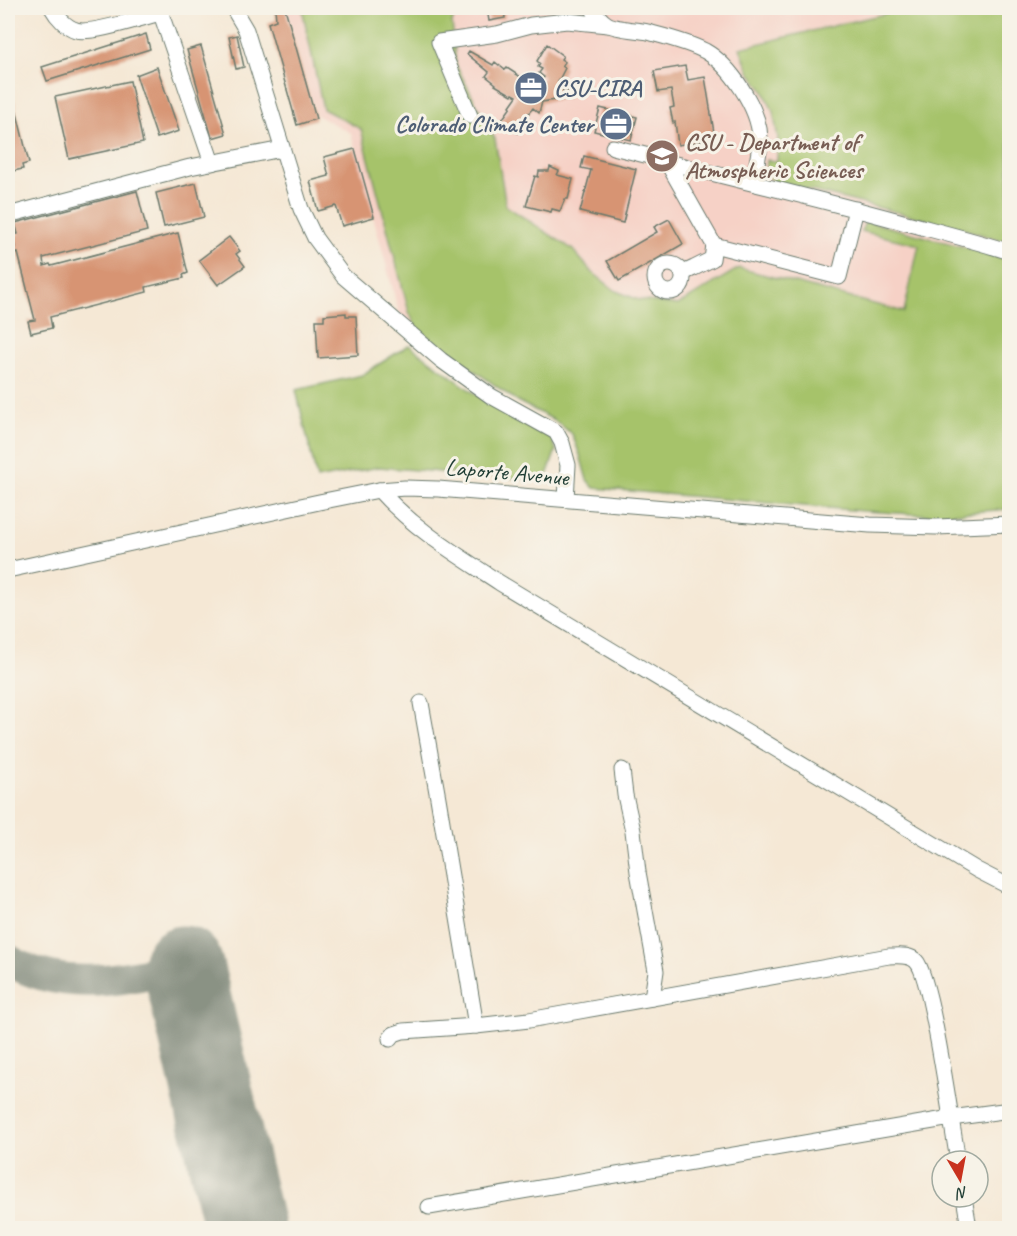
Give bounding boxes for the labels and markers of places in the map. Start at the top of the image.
office icon: CSU-CIRA [513,70,549,106]
place label: CSU-CIRA [554,73,643,103]
office icon: Colorado Climate Center [598,106,634,142]
place label: Colorado Climate Center [395,109,595,139]
place label: CSU - Department of Atmospheric Sciences [685,127,865,185]
school or university icon: CSU - Department of Atmospheric Sciences [644,138,680,174]

